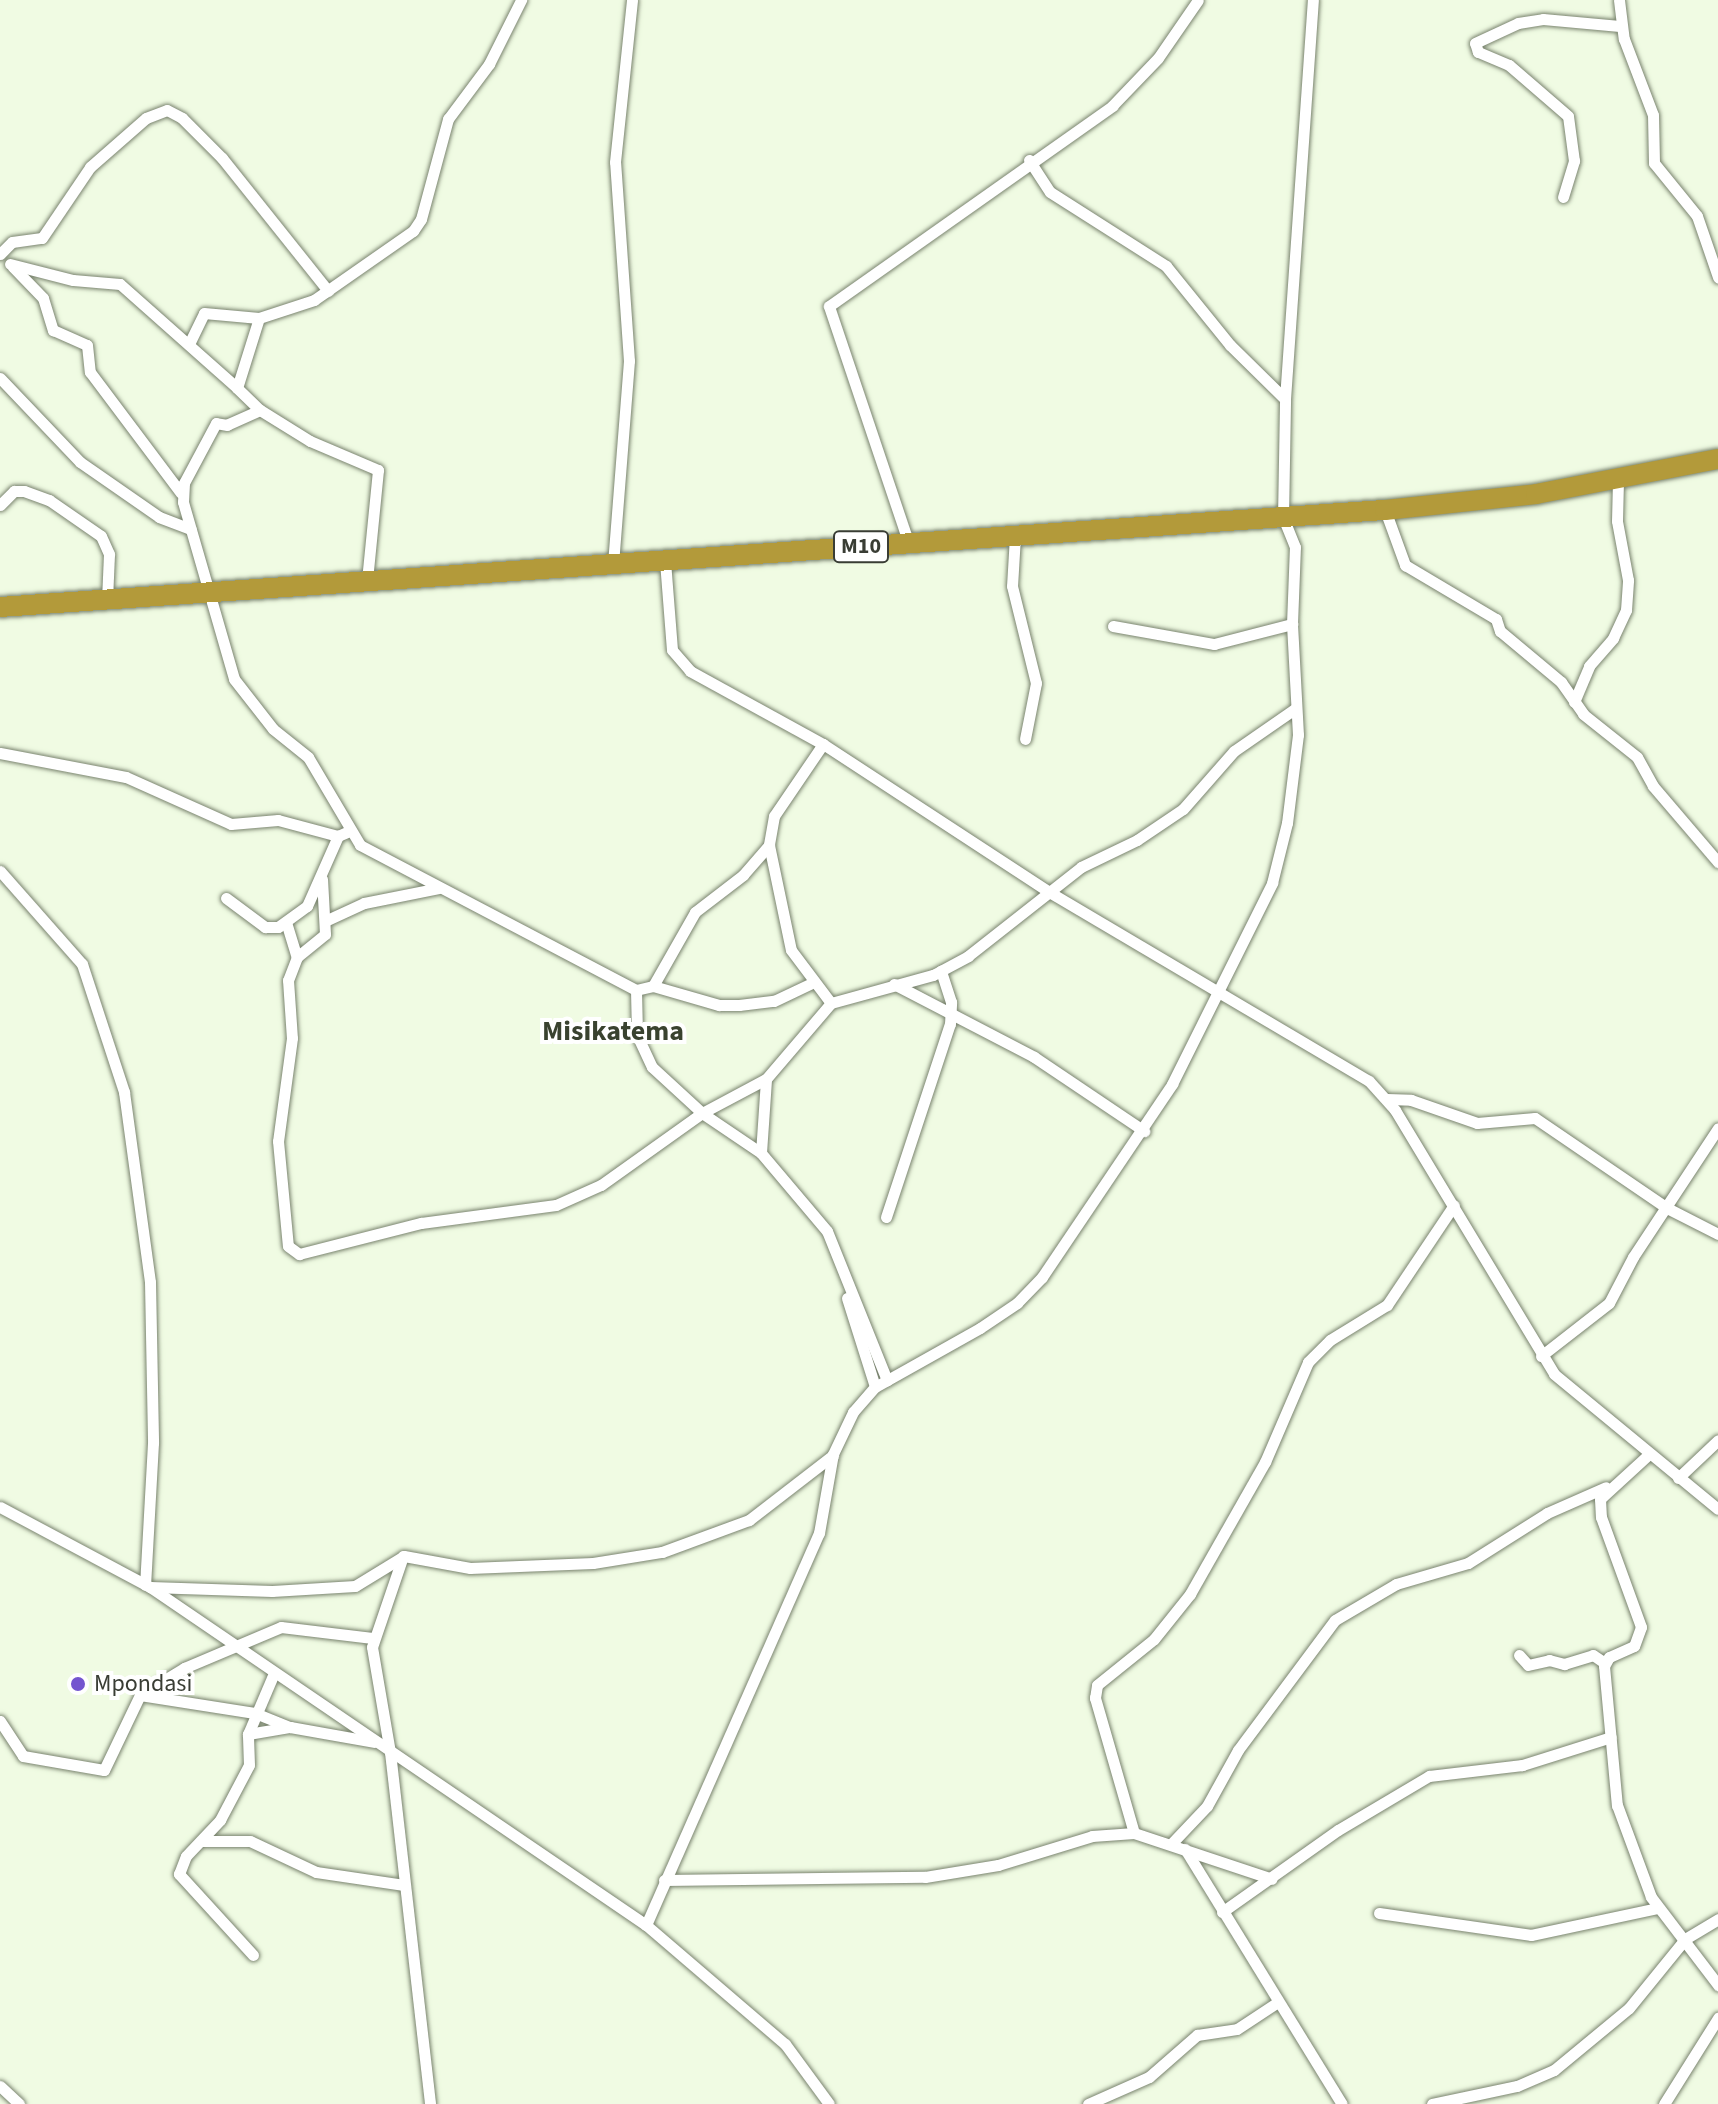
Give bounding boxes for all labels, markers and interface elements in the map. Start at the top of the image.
road number: M10 [833,529,889,565]
district label: Misikatema [542,1014,684,1048]
place label: Mpondasi [94,1670,192,1698]
marker: Mpondasi [69,1675,87,1693]

